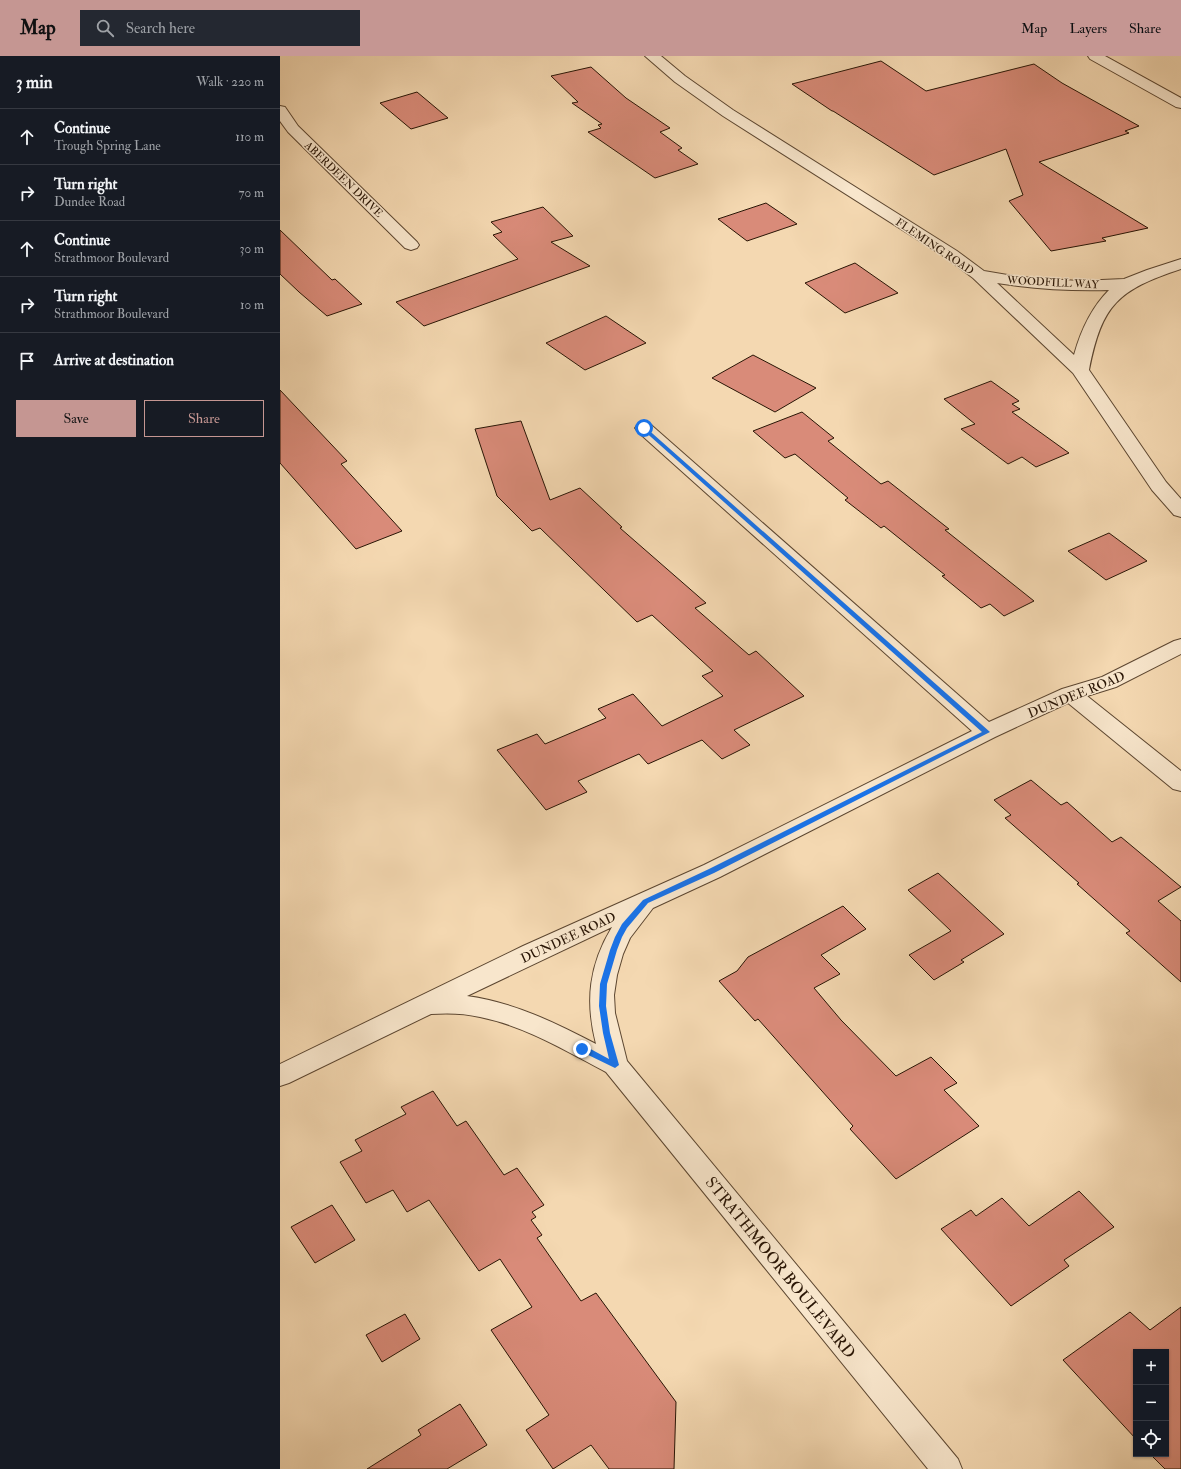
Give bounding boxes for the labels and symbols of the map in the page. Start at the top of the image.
street label: ABERDEEN DRIVE [301,138,385,220]
street label: FLEMING ROAD [893,215,976,277]
street label: WOODFILL WAY [1006,274,1100,291]
route start [635,419,653,437]
street label: DUNDEE ROAD [1026,668,1127,722]
street label: DUNDEE ROAD [518,909,619,967]
route end [573,1040,591,1058]
street label: STRATHMOOR BOULEVARD [701,1173,860,1362]

